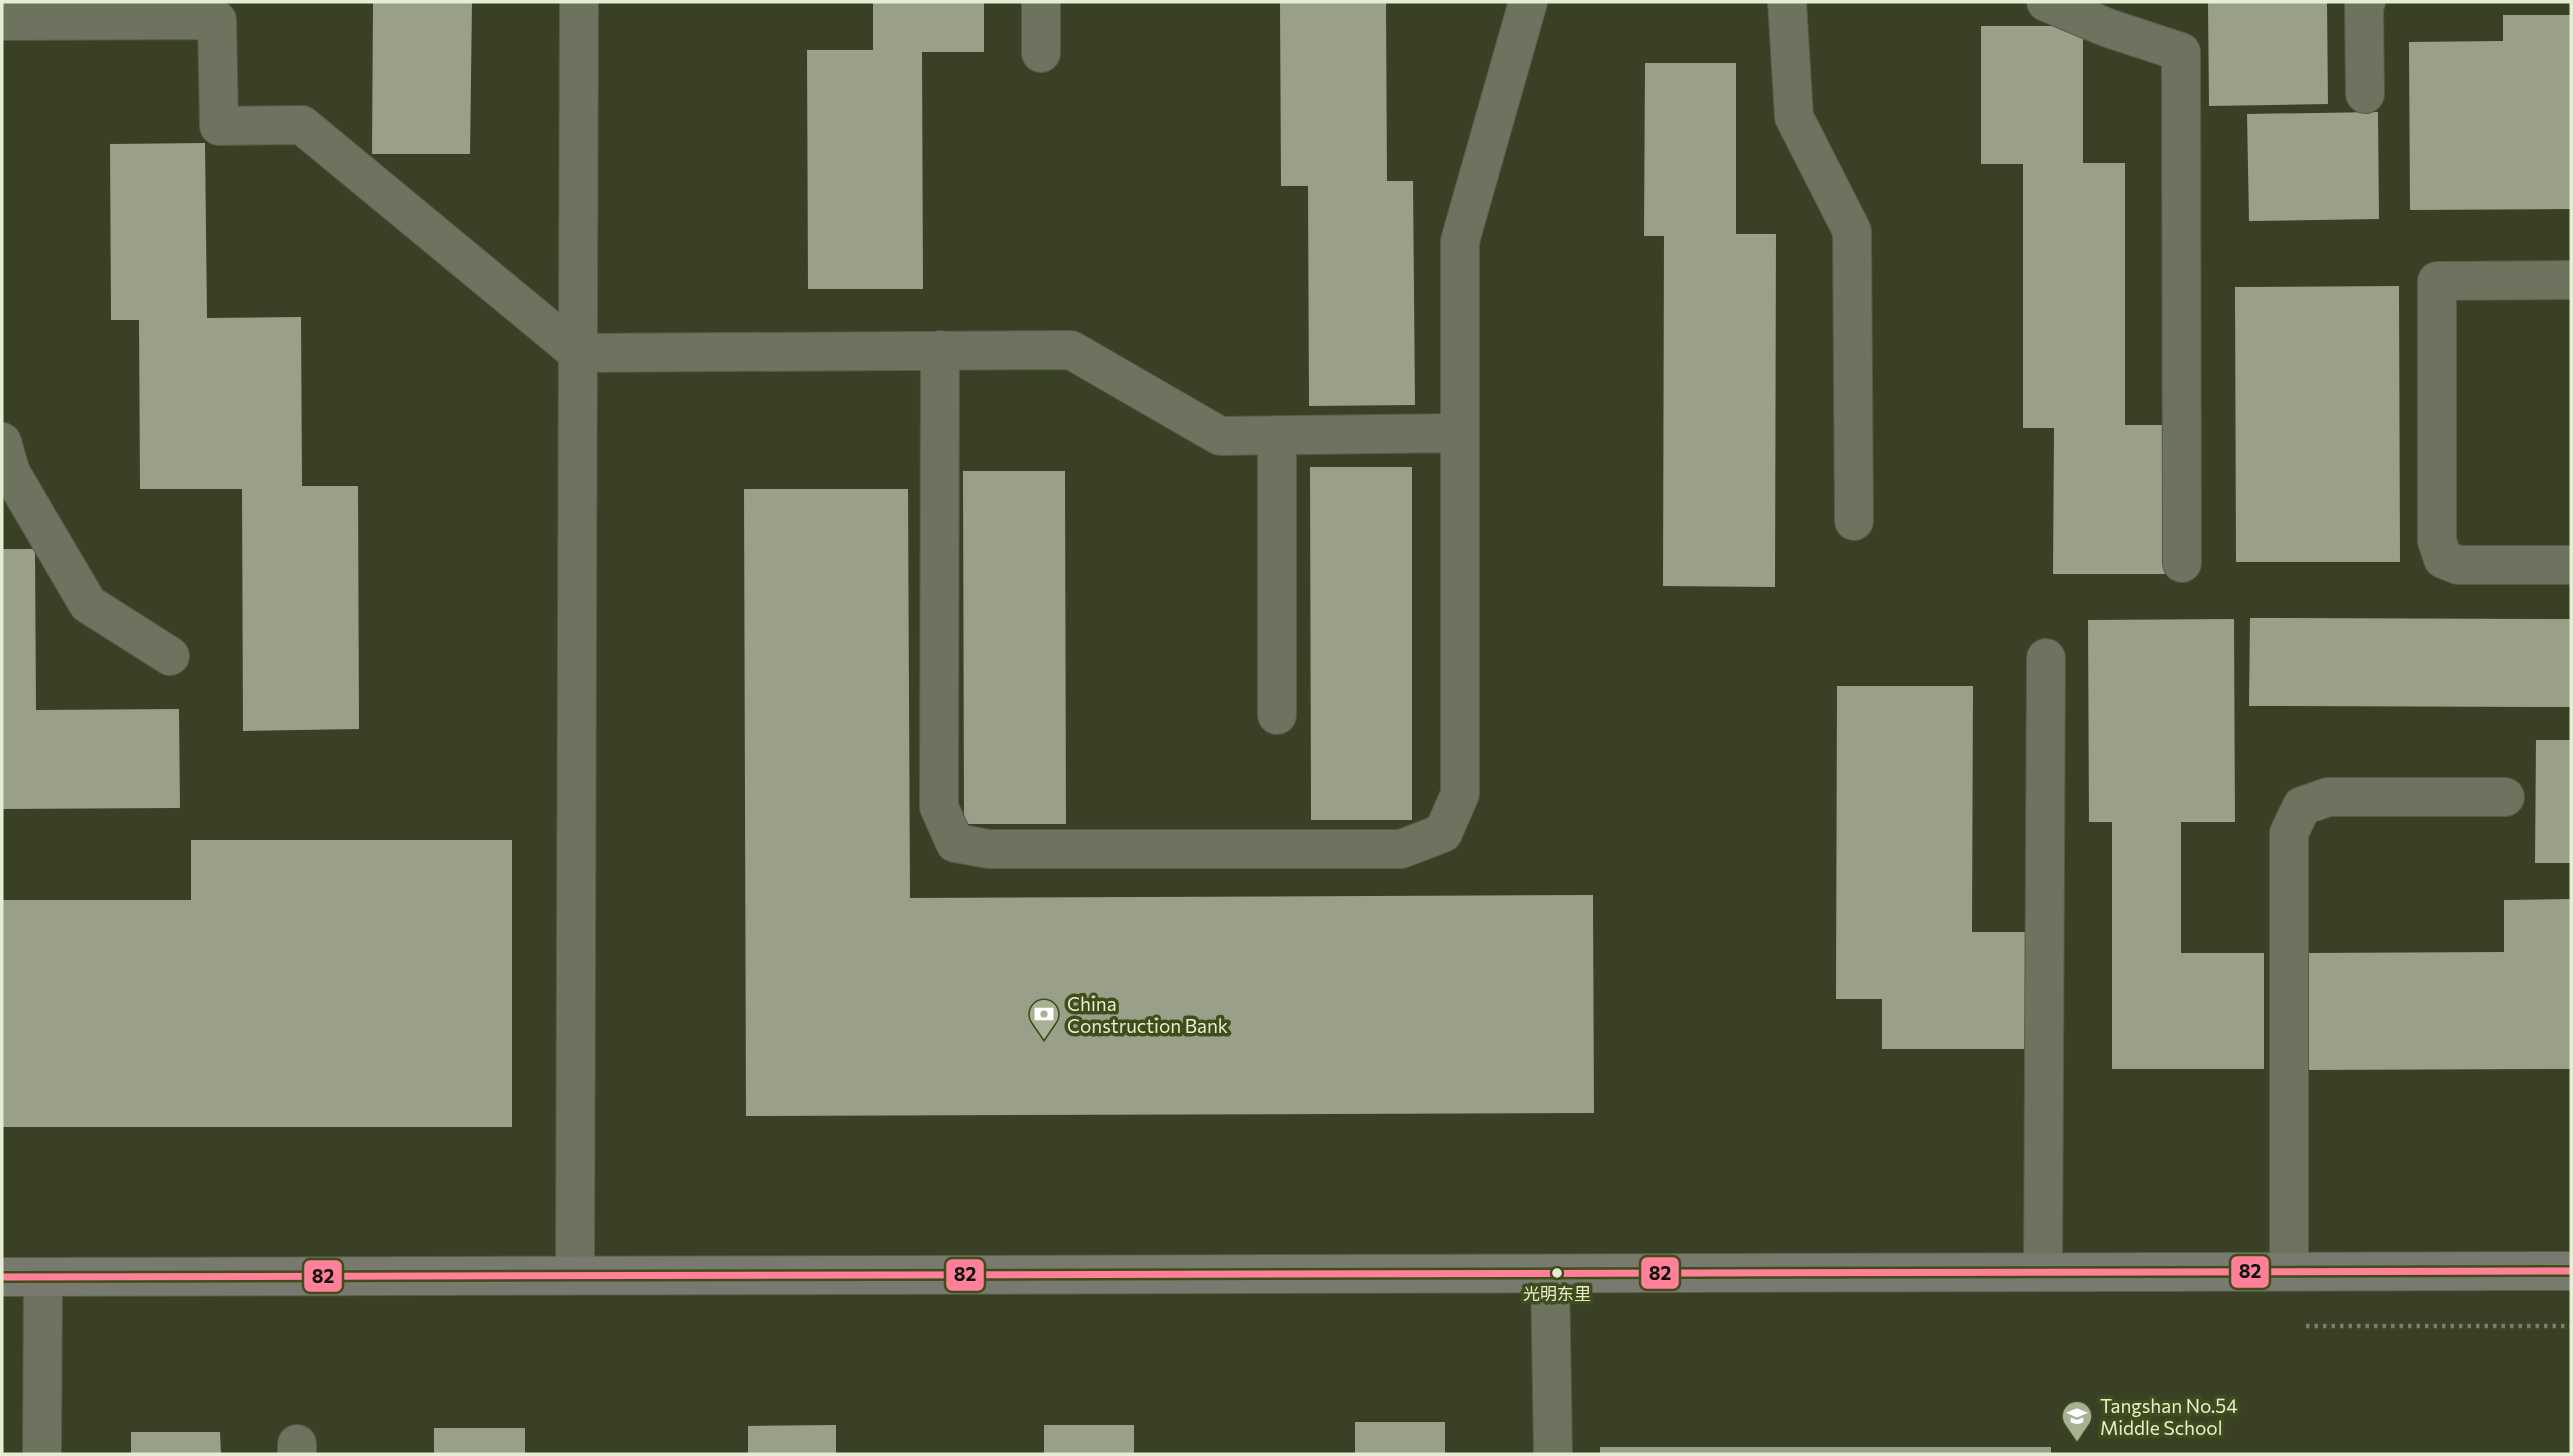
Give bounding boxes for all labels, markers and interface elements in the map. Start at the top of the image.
place label: China Construction Bank [1067,992,1228,1037]
bank icon: China Construction Bank [1027,997,1061,1041]
line badge: 82 [2230,1255,2270,1289]
line badge: 82 [1640,1256,1680,1290]
line badge: 82 [945,1258,985,1292]
line badge: 82 [303,1259,343,1293]
text: 82 [2239,1259,2261,1282]
text: 82 [1649,1261,1671,1284]
text: 82 [954,1262,976,1285]
text: 82 [312,1264,334,1287]
marker: 光明东里 [1550,1266,1564,1280]
place label: 光明东里 [1523,1283,1591,1304]
place label: Tangshan No.54 Middle School [2100,1394,2238,1439]
school or university icon: Tangshan No.54 Middle School [2060,1399,2094,1443]

